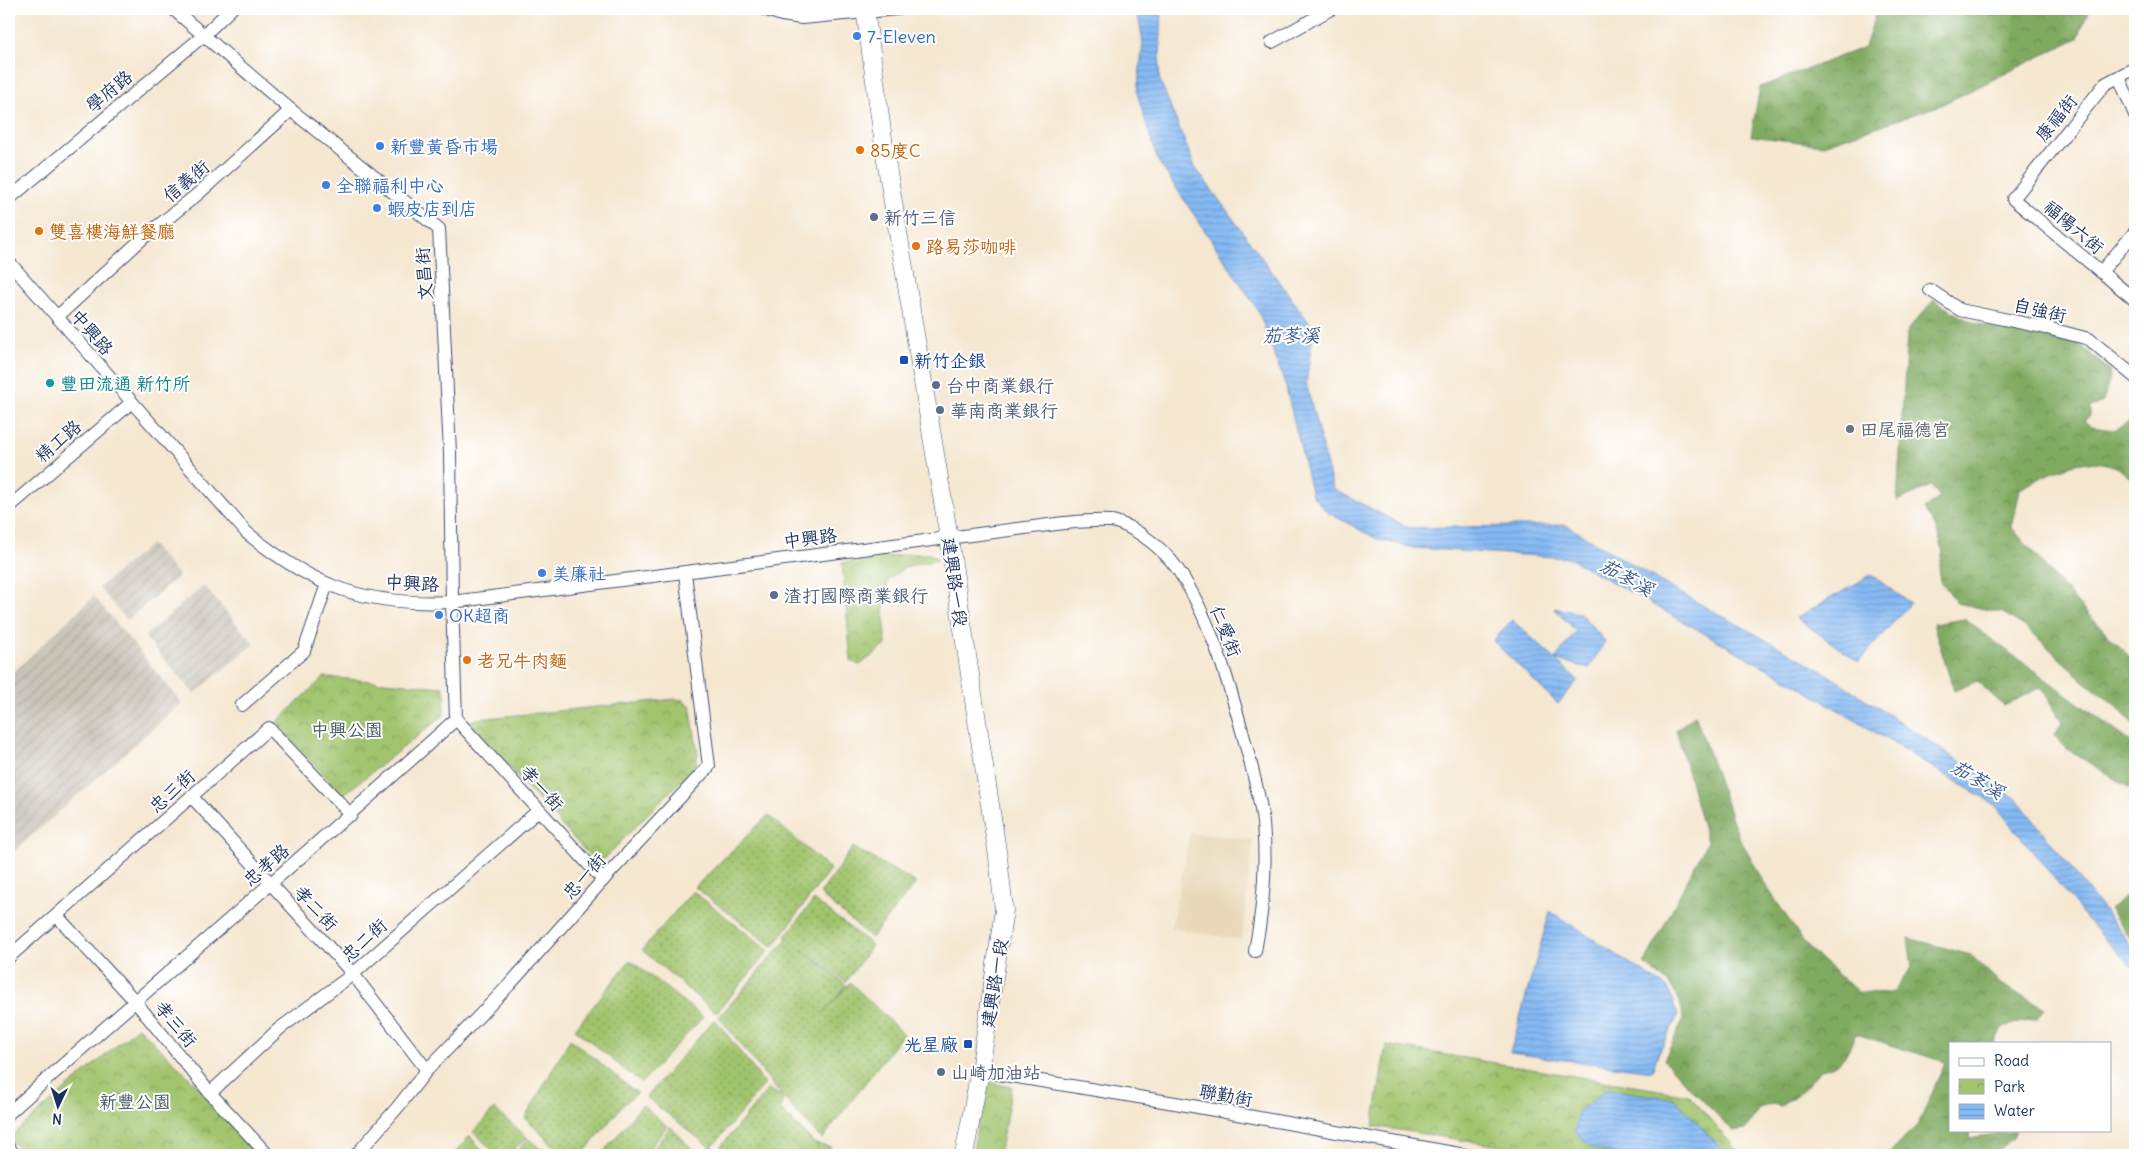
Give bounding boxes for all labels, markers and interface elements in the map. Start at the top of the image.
place label: 7-Eleven [867,25,936,48]
marker: 7-Eleven [851,30,863,42]
street label: 學府路 [81,65,137,117]
street label: 康福街 [2030,90,2082,146]
place label: 新豐黃昏市場 [390,135,498,158]
place label: 85度C [870,139,921,162]
marker: 新豐黃昏市場 [374,140,386,152]
marker: 85度C [854,144,866,156]
street label: 信義街 [158,155,214,207]
place label: 全聯福利中心 [336,174,444,197]
marker: 全聯福利中心 [320,179,332,191]
street label: 福陽六街 [2039,195,2109,259]
place label: 蝦皮店到店 [387,197,477,220]
marker: 蝦皮店到店 [371,202,383,214]
place label: 新竹三信 [884,206,956,229]
marker: 新竹三信 [868,211,880,223]
place label: 雙喜樓海鮮餐廳 [49,220,175,243]
marker: 雙喜樓海鮮餐廳 [33,225,45,237]
place label: 路易莎咖啡 [926,235,1016,258]
marker: 路易莎咖啡 [910,240,922,252]
street label: 文昌街 [411,246,437,302]
street label: 自強街 [2011,293,2069,327]
street label: 中興路 [66,304,118,360]
water label: 茄苳溪 [1262,323,1320,347]
place label: 新竹企銀 [914,349,986,372]
marker: 新竹企銀 [898,354,910,366]
place label: 豐田流通 新竹所 [60,372,190,395]
place label: 台中商業銀行 [946,374,1054,397]
marker: 豐田流通 新竹所 [44,377,56,389]
marker: 台中商業銀行 [930,379,942,391]
place label: 華南商業銀行 [950,399,1058,422]
marker: 華南商業銀行 [934,404,946,416]
street label: 精工路 [30,415,86,467]
place label: 田尾福德宮 [1860,418,1950,441]
marker: 田尾福德宮 [1844,423,1856,435]
street label: 中興路 [782,523,838,553]
street label: 建興路一段 [937,536,973,628]
water label: 茄苳溪 [1596,553,1659,602]
place label: 美廉社 [552,562,606,585]
marker: 美廉社 [536,567,548,579]
street label: 中興路 [384,570,440,596]
place label: 渣打國際商業銀行 [784,584,928,607]
marker: 渣打國際商業銀行 [768,589,780,601]
street label: 仁愛街 [1205,602,1247,660]
place label: OK超商 [449,604,510,627]
marker: OK超商 [433,609,445,621]
place label: 老兄牛肉麵 [477,649,567,672]
marker: 老兄牛肉麵 [461,654,473,666]
park label: 中興公園 [311,718,383,741]
water label: 茄苳溪 [1947,754,2009,804]
street label: 孝一街 [515,760,569,816]
street label: 忠三街 [144,764,200,818]
street label: 忠孝路 [238,839,294,891]
street label: 忠一街 [557,848,611,904]
street label: 孝二街 [289,880,343,936]
street label: 忠二街 [336,913,392,967]
street label: 建興路一段 [976,937,1012,1029]
street label: 孝三街 [150,996,202,1052]
place label: 光星廠 [904,1033,958,1056]
marker: 光星廠 [962,1038,974,1050]
legend [1949,1042,2112,1132]
text: Road [1994,1051,2029,1070]
place label: 山崎加油站 [951,1061,1041,1084]
marker: 山崎加油站 [935,1066,947,1078]
text: Park [1994,1077,2025,1096]
street label: 聯勤街 [1197,1079,1255,1111]
north arrow [32,1082,82,1132]
park label: 新豐公園 [99,1090,171,1113]
text: Water [1994,1101,2035,1120]
text: N [52,1110,63,1128]

